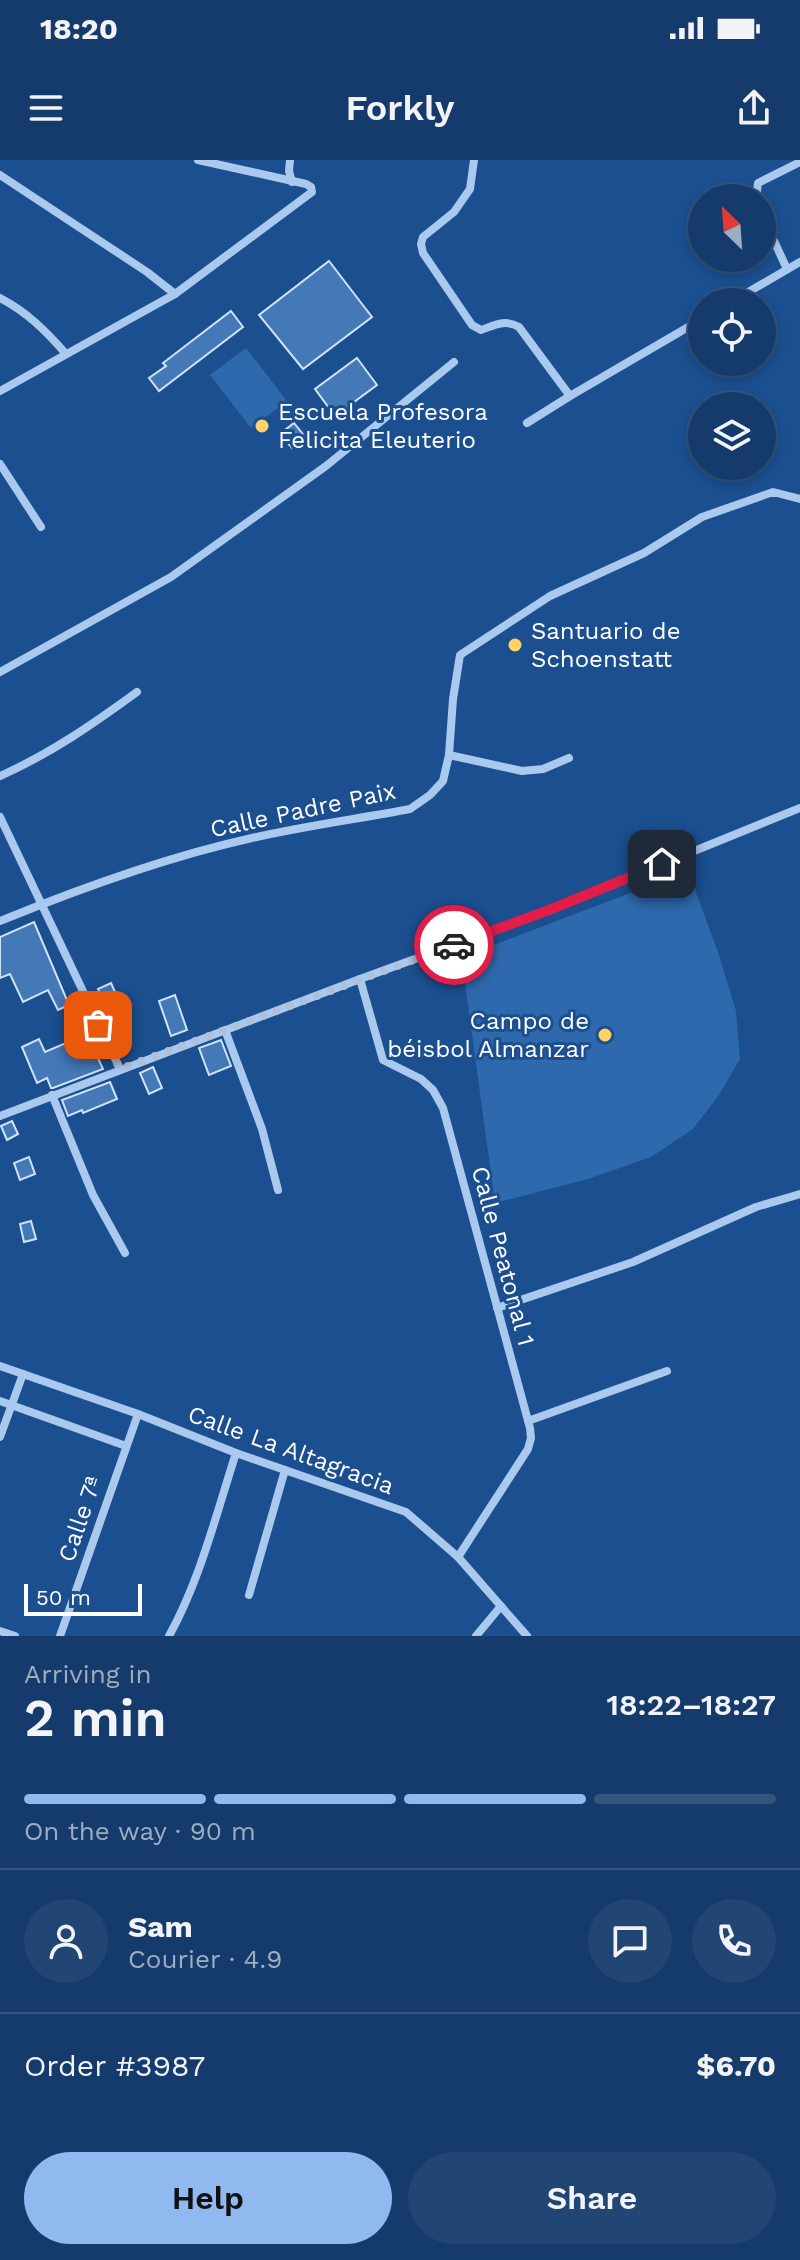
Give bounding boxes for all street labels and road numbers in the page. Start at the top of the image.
street label: Calle Padre Paix [208,777,398,843]
street label: Calle Peatonal 1 [466,1163,540,1349]
street label: Calle La Altagracia [184,1400,398,1500]
street label: Calle 7ª [52,1473,108,1565]

